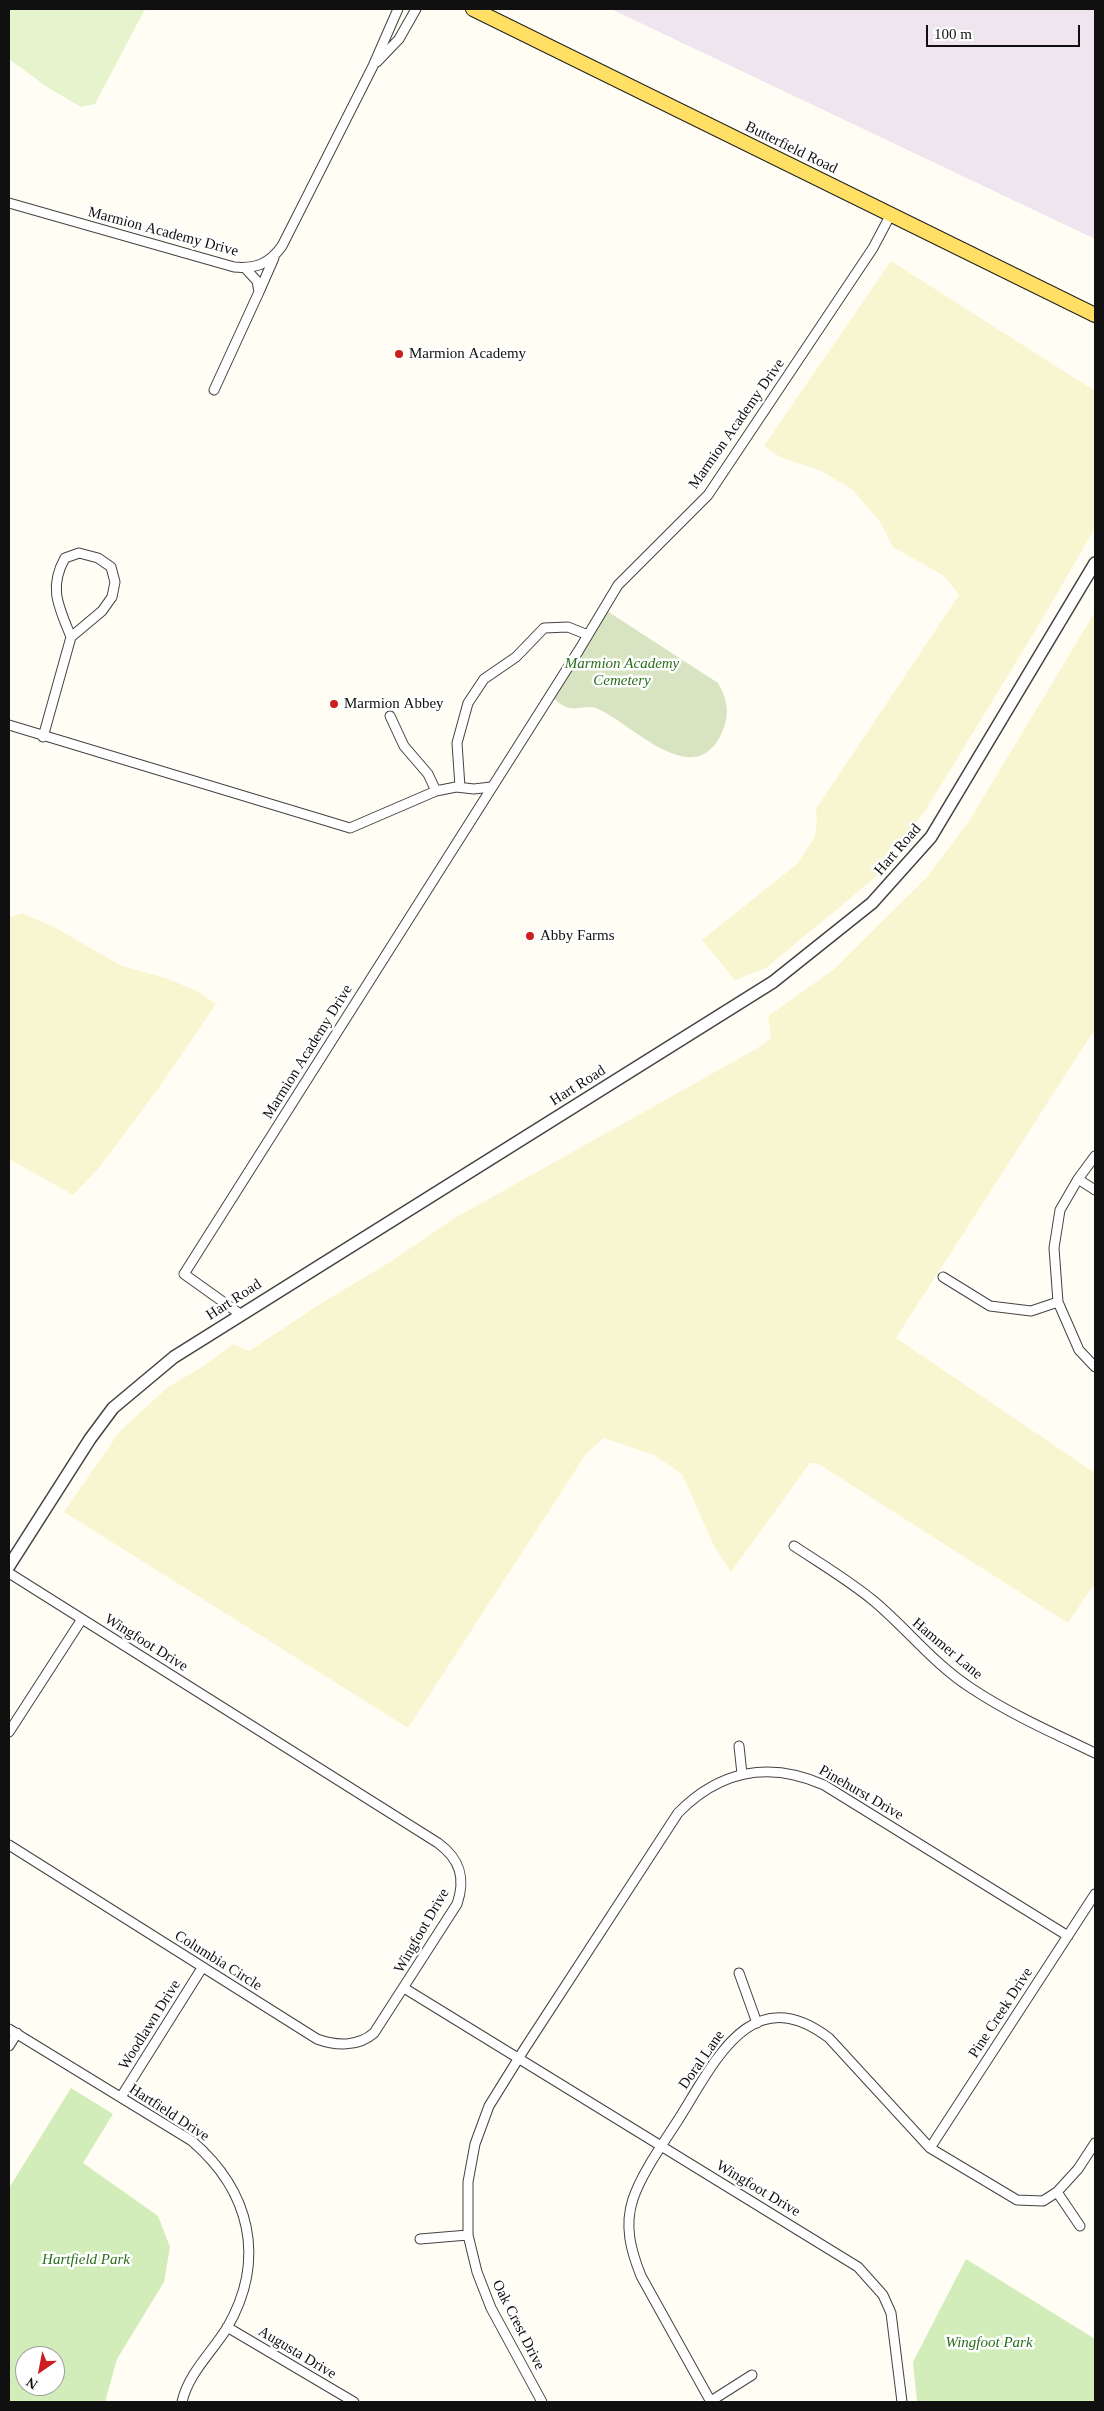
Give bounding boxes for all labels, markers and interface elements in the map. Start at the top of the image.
scale bar [929,15,1083,47]
text: 100 m [934,26,972,42]
street label: Butterfield Road [742,118,840,178]
street label: Marmion Academy Drive [86,203,240,261]
place label: Marmion Academy [409,345,526,363]
marker: Marmion Academy [393,348,405,360]
street label: Marmion Academy Drive [685,355,789,493]
park label: Marmion Academy Cemetery [565,655,679,690]
place label: Marmion Abbey [344,695,444,713]
marker: Marmion Abbey [328,698,340,710]
street label: Hart Road [871,821,925,879]
place label: Abby Farms [540,927,615,945]
marker: Abby Farms [524,930,536,942]
street label: Marmion Academy Drive [259,982,357,1122]
street label: Hart Road [547,1062,609,1110]
street label: Hart Road [203,1276,265,1324]
street label: Wingfoot Drive [101,1610,191,1676]
street label: Hammer Lane [908,1614,986,1684]
street label: Pinehurst Drive [816,1762,906,1824]
street label: Wingfoot Drive [391,1885,453,1977]
street label: Columbia Circle [171,1927,265,1995]
street label: Pine Creek Drive [965,1964,1037,2062]
street label: Woodlawn Drive [115,1977,185,2073]
street label: Doral Lane [675,2027,729,2093]
street label: Hartfield Drive [126,2080,212,2146]
street label: Wingfoot Drive [713,2157,803,2221]
park label: Hartfield Park [42,2251,130,2269]
street label: Oak Crest Drive [488,2277,548,2373]
street label: Augusta Drive [255,2323,339,2383]
park label: Wingfoot Park [945,2334,1033,2352]
north arrow [15,2346,65,2396]
text: N [24,2374,40,2392]

